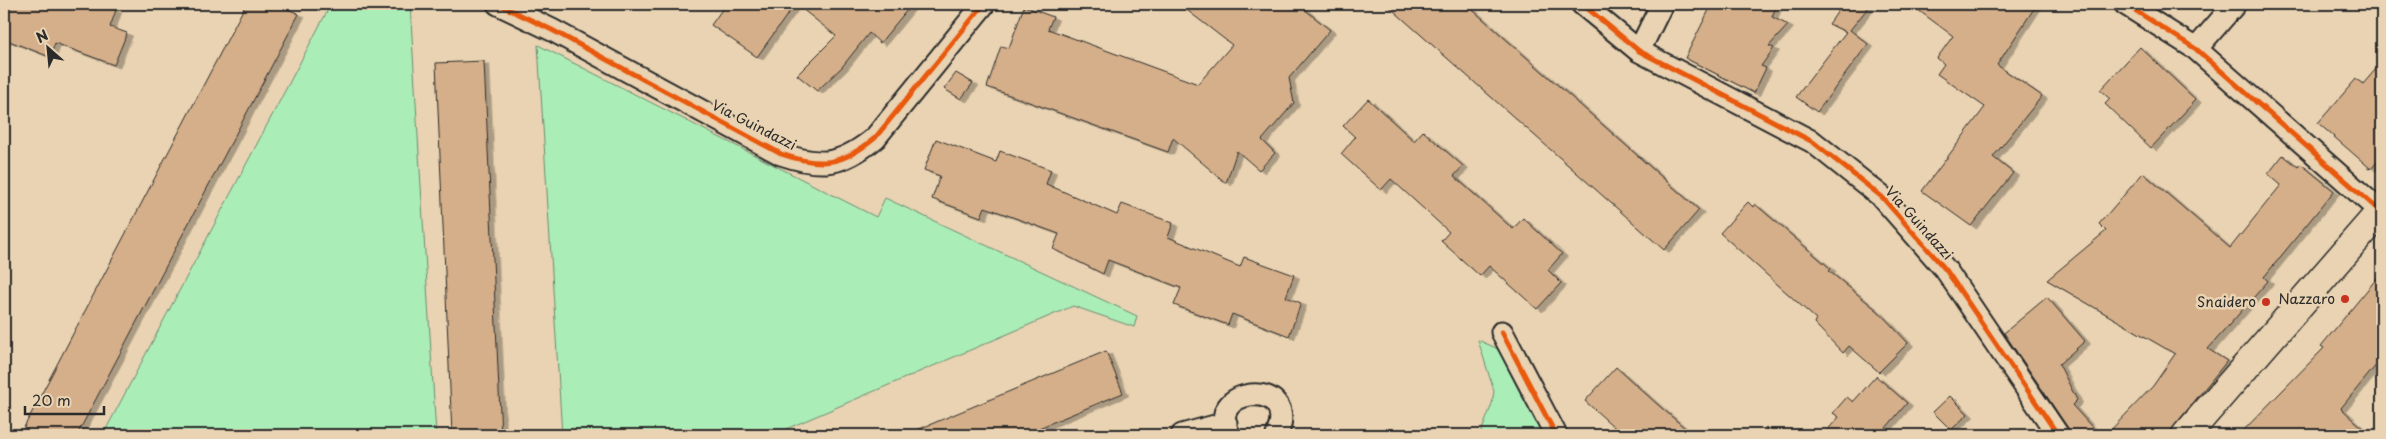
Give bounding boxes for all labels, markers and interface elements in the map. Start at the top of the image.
north arrow [22,22,72,72]
text: N [32,24,52,48]
street label: Via Guindazzi [708,94,800,155]
street label: Via Guindazzi [1881,181,1958,264]
place label: Nazzaro [2278,288,2335,309]
place label: Snaidero [2197,291,2256,312]
marker: Nazzaro [2339,293,2351,305]
marker: Snaidero [2260,296,2272,308]
scale bar [25,384,104,416]
text: 20 m [32,388,71,411]

